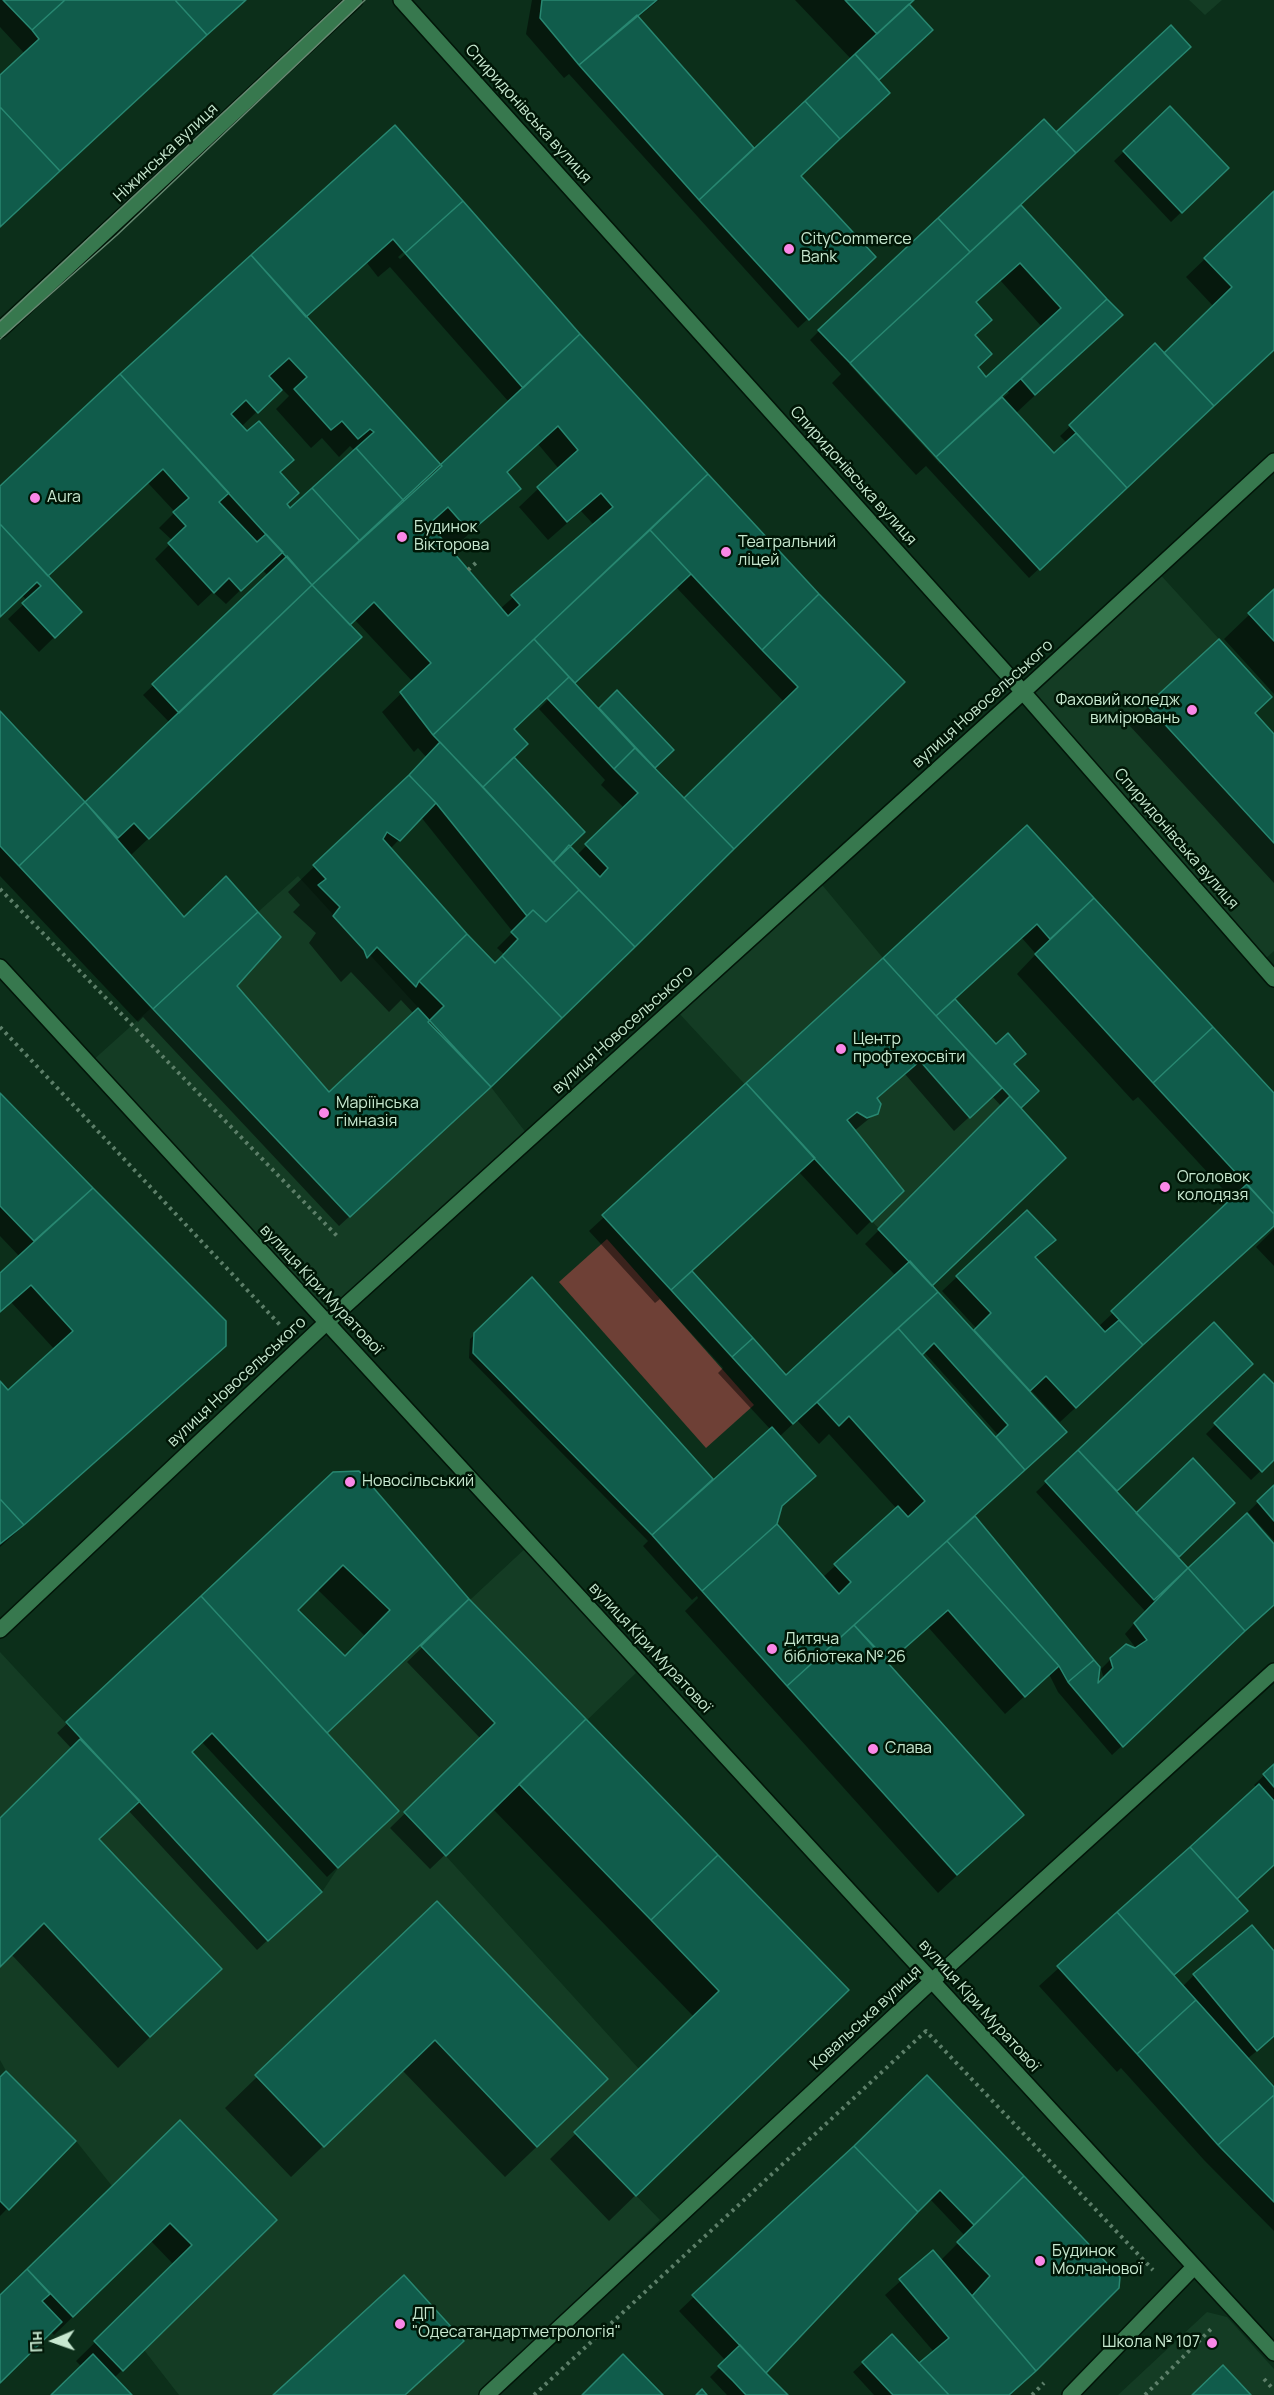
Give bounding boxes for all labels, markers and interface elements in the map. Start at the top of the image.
street label: Спиридонівська вулиця [461,41,595,187]
street label: Ніжинська вулиця [110,100,222,206]
place label: CityCommerce Bank [801,230,912,268]
marker: CityCommerce Bank [782,242,796,256]
street label: Спиридонівська вулиця [786,403,920,549]
place label: Aura [47,488,81,508]
marker: Aura [28,491,42,505]
place label: Будинок Вікторова [414,518,489,556]
marker: Будинок Вікторова [395,530,409,544]
place label: Театральний ліцей [738,533,836,571]
marker: Театральний ліцей [719,545,733,559]
street label: вулиця Новосельського [909,636,1057,772]
place label: Фаховий коледж вимірювань [1056,691,1180,729]
marker: Фаховий коледж вимірювань [1185,703,1199,717]
street label: Спиридонівська вулиця [1110,765,1242,913]
street label: вулиця Новосельського [549,962,697,1098]
place label: Центр профтехосвіти [853,1030,965,1068]
marker: Центр профтехосвіти [834,1042,848,1056]
place label: Маріїнська гімназія [336,1094,419,1132]
marker: Маріїнська гімназія [317,1106,331,1120]
place label: Оголовок колодязя [1177,1168,1250,1206]
marker: Оголовок колодязя [1158,1180,1172,1194]
street label: вулиця Кіри Муратової [256,1221,386,1359]
street label: вулиця Новосельського [164,1313,310,1451]
place label: Новосільський [362,1472,474,1492]
marker: Новосільський [343,1475,357,1489]
street label: вулиця Кіри Муратової [585,1579,715,1717]
place label: Дитяча бібліотека № 26 [784,1630,906,1668]
marker: Дитяча бібліотека № 26 [765,1642,779,1656]
place label: Слава [885,1739,932,1759]
marker: Слава [866,1742,880,1756]
street label: вулиця Кіри Муратової [915,1936,1043,2076]
street label: Ковальська вулиця [807,1962,925,2074]
place label: Будинок Молчанової [1052,2242,1142,2280]
marker: Будинок Молчанової [1033,2254,1047,2268]
place label: ДП "Одесатандартметрологія" [412,2305,621,2343]
north arrow [24,2311,84,2371]
marker: ДП "Одесатандартметрологія" [393,2317,407,2331]
text: Пн [25,2330,47,2353]
place label: Школа № 107 [1102,2333,1200,2353]
marker: Школа № 107 [1205,2336,1219,2350]

